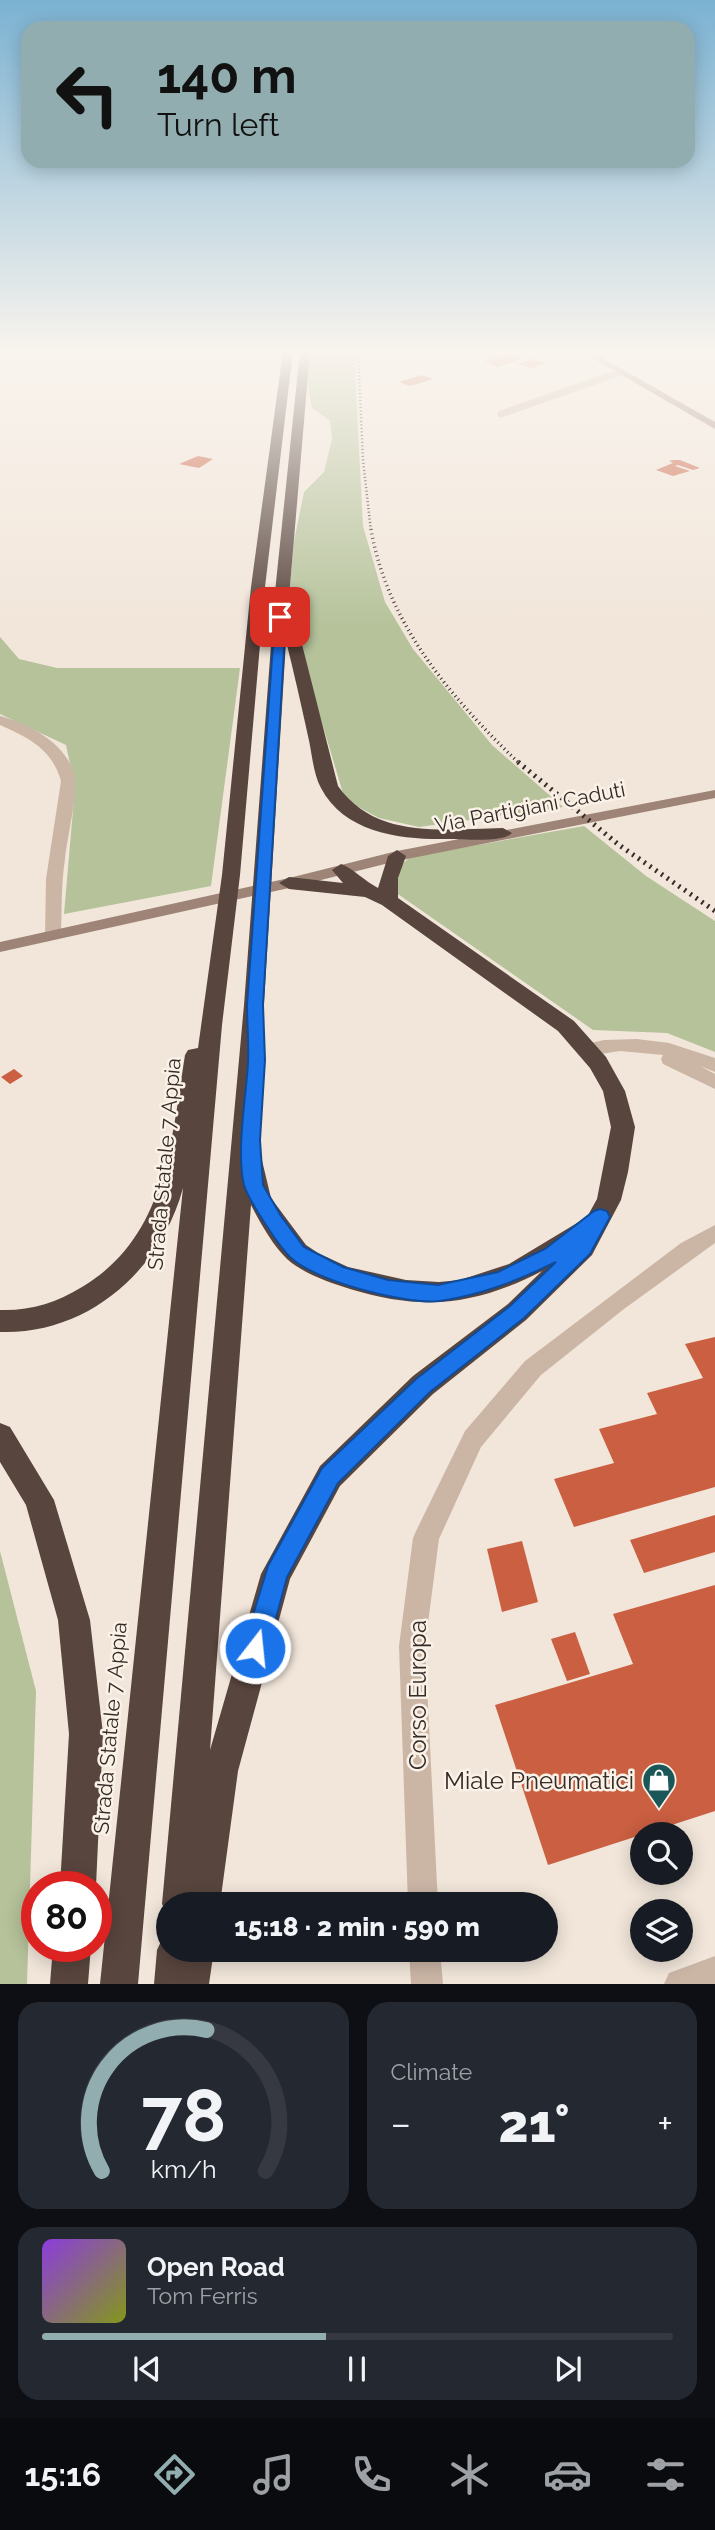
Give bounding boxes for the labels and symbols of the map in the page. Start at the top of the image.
pin [250,587,310,647]
street label: Via Partigiani Caduti [433,776,627,838]
street label: Strada Statale 7 Appia [142,1057,186,1271]
position arrow [218,1611,292,1685]
street label: Corso Europa [403,1620,432,1770]
street label: Strada Statale 7 Appia [88,1621,132,1835]
shop icon: Miale Pneumatici [640,1761,678,1810]
place label: Miale Pneumatici [444,1766,634,1795]
speed limit sign: 80 [21,1871,112,1962]

